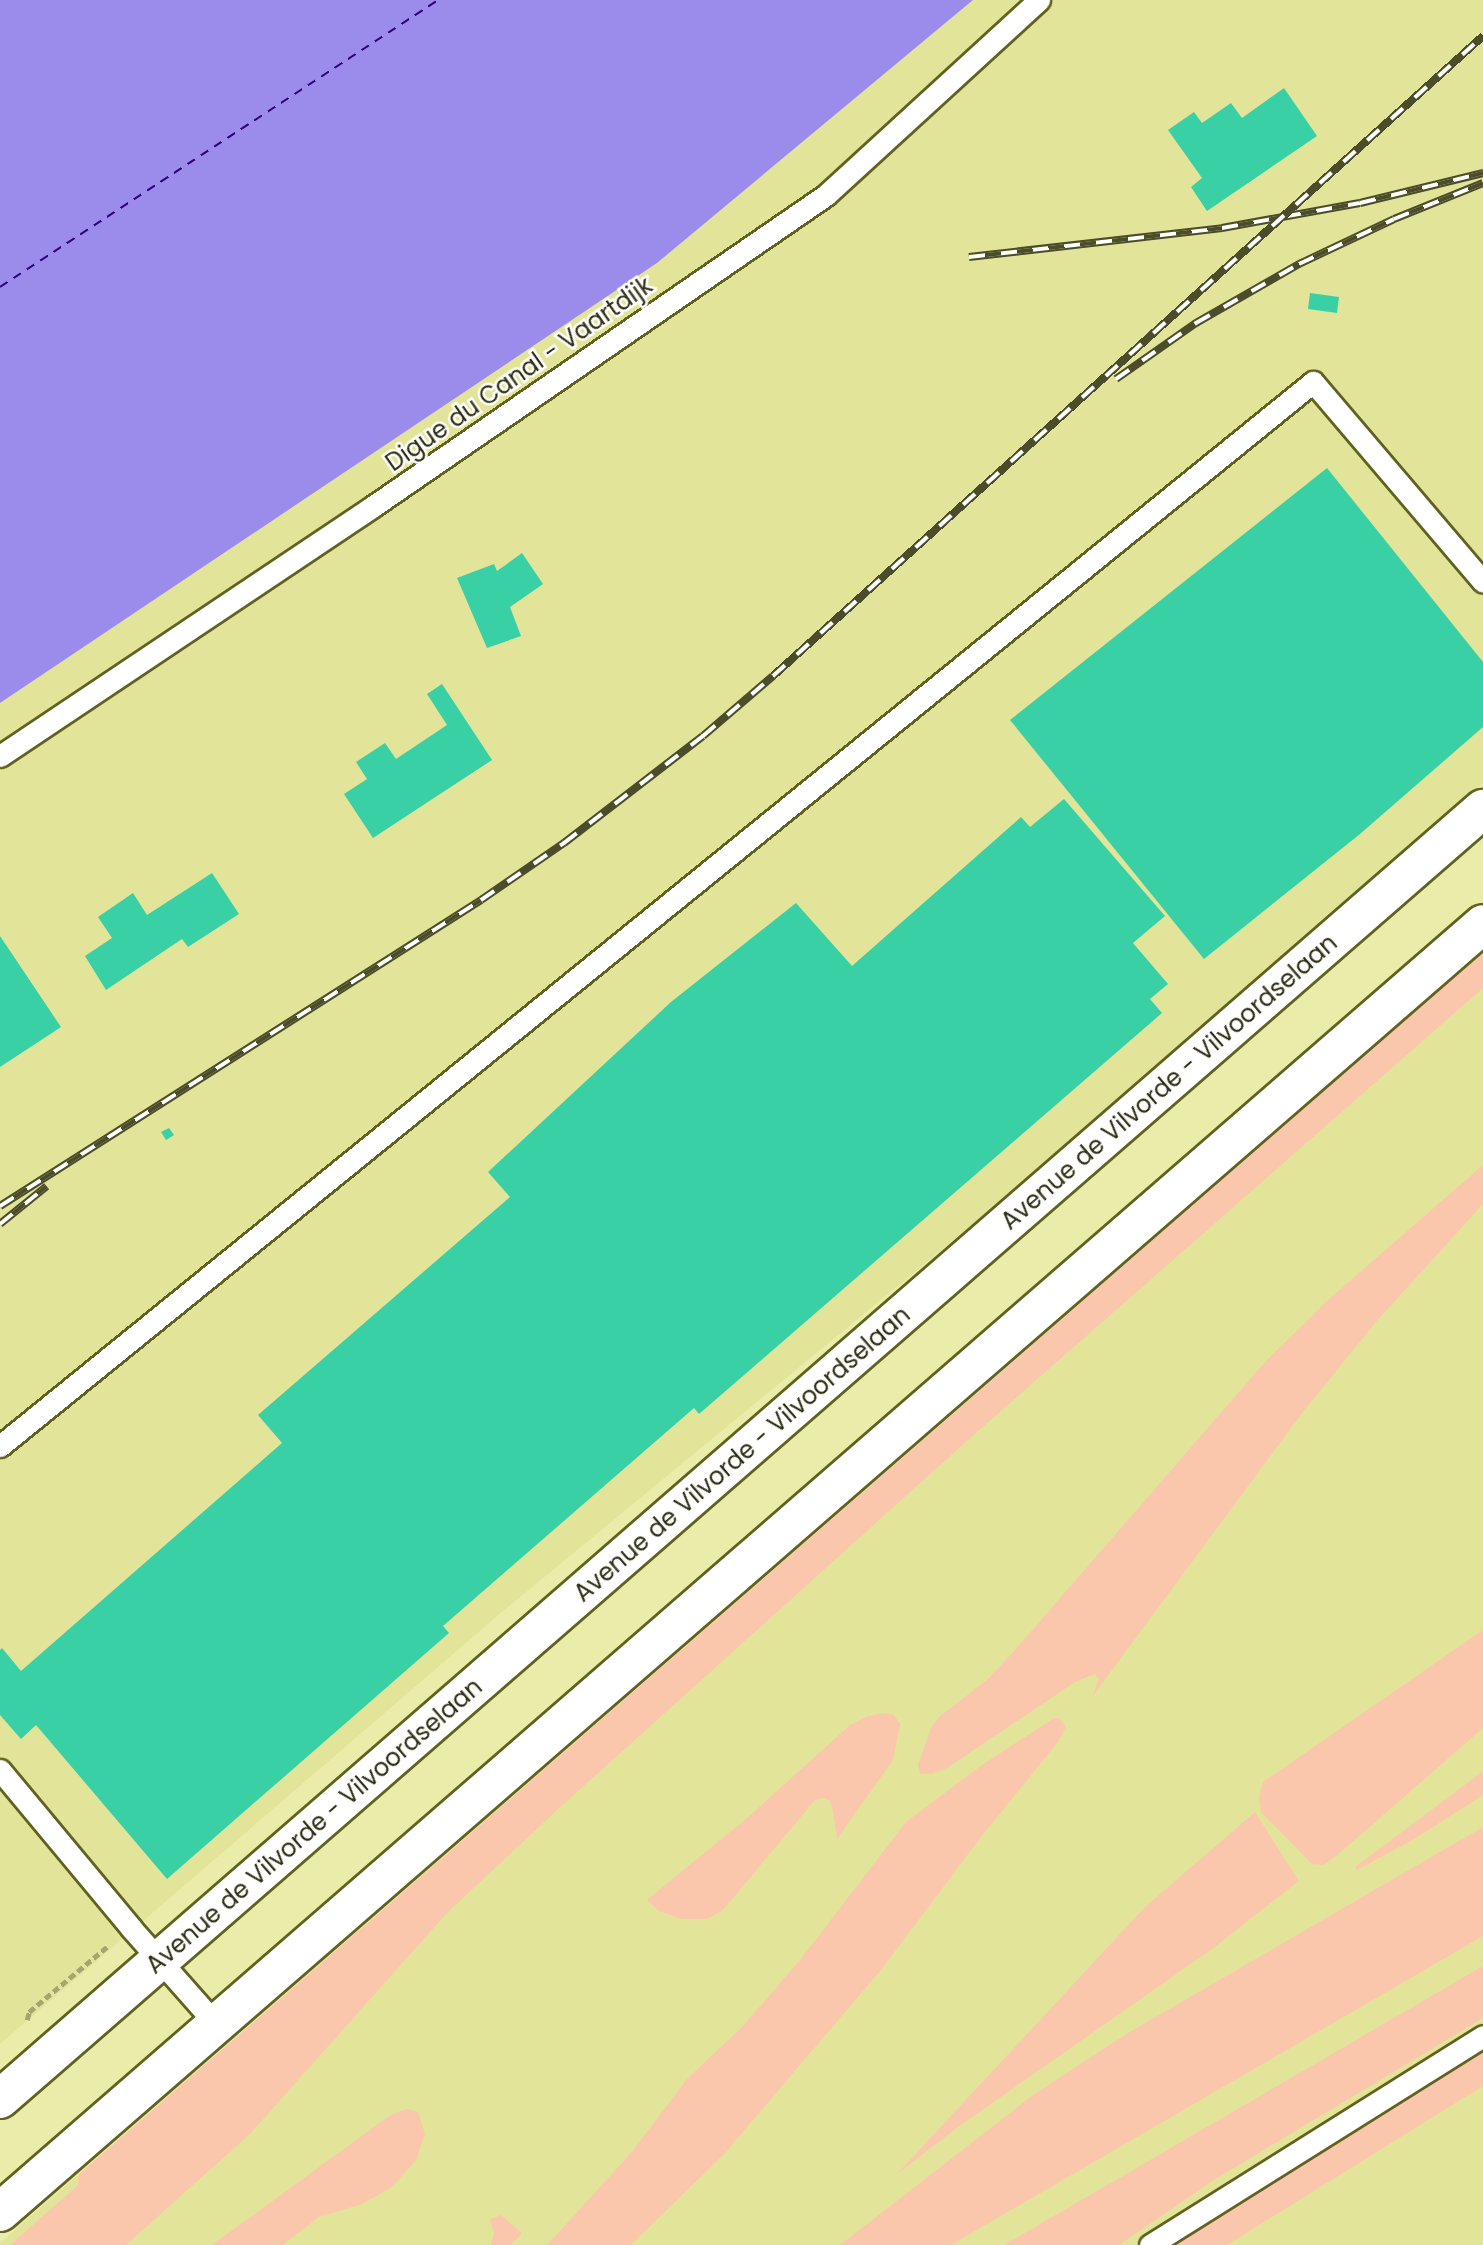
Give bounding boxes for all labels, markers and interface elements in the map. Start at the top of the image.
street label: Digue du Canal - Vaartdijk [380,271,658,477]
street label: Avenue de Vilvorde - Vilvoordselaan [995,928,1343,1236]
street label: Avenue de Vilvorde - Vilvoordselaan [568,1300,916,1608]
street label: Avenue de Vilvorde - Vilvoordselaan [140,1672,488,1980]

